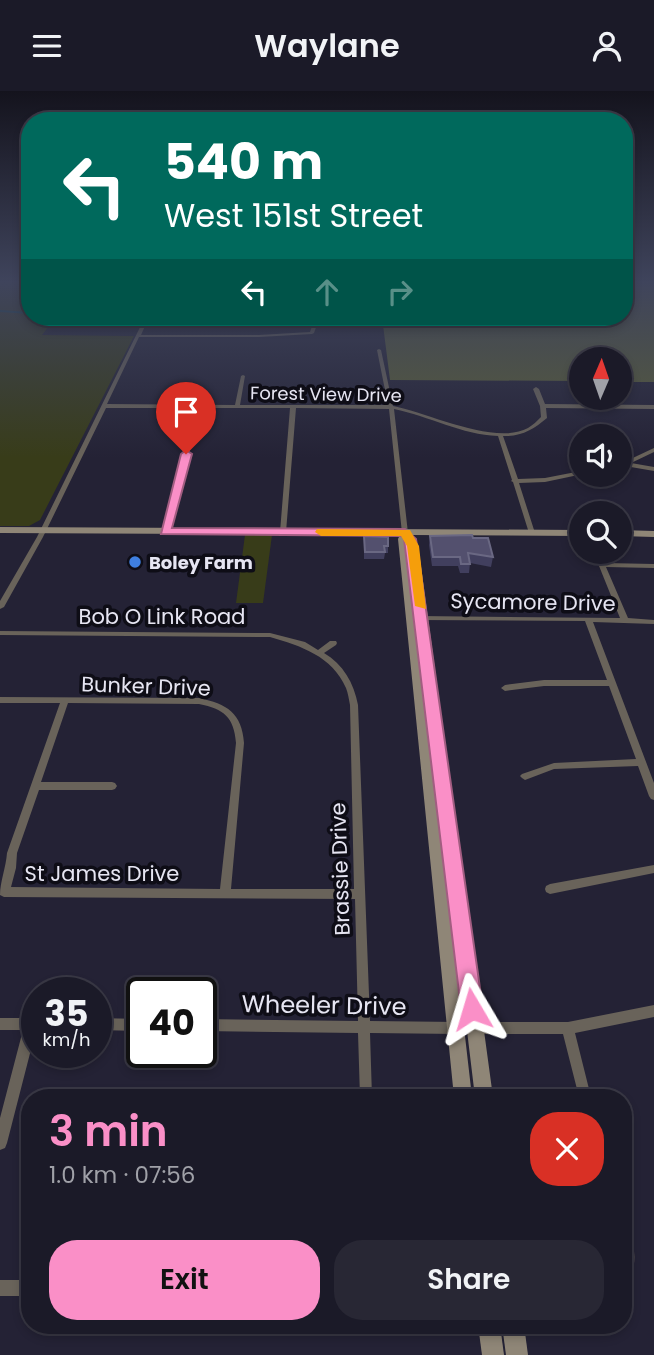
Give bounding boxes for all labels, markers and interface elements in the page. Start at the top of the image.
text: Waylane [254,23,400,68]
icon: menu [28,27,66,65]
icon: person [588,27,626,65]
text: 540 m [164,128,323,196]
icon: left [49,140,140,231]
text: West 151st Street [164,193,423,238]
icon: left [235,273,273,311]
icon: ahead [308,273,346,311]
icon: right [381,273,419,311]
north arrow [569,347,632,409]
map controls [569,347,632,564]
street label: Forest View Drive [250,380,402,408]
pin [156,382,216,454]
icon: arrive [167,393,205,431]
button: sound [569,424,632,487]
button: search [569,501,632,564]
place label: Boley Farm [149,550,253,575]
marker: Boley Farm [127,554,143,570]
street label: Sycamore Drive [450,586,616,618]
street label: Bob O Link Road [79,602,245,631]
street label: Bunker Drive [81,669,211,703]
street label: Brassie Drive [323,802,357,936]
street label: St James Drive [25,859,179,888]
position arrow [435,972,509,1046]
speed limit sign: 40 [126,977,217,1068]
street label: Wheeler Drive [241,987,407,1023]
text: 35 [45,989,88,1038]
text: km/h [43,1027,90,1052]
text: 3 min [49,1102,168,1161]
button: close [530,1112,604,1186]
text: 1.0 km · 07:56 [49,1159,195,1191]
button: Exit [49,1240,320,1320]
button: Share [334,1240,604,1320]

